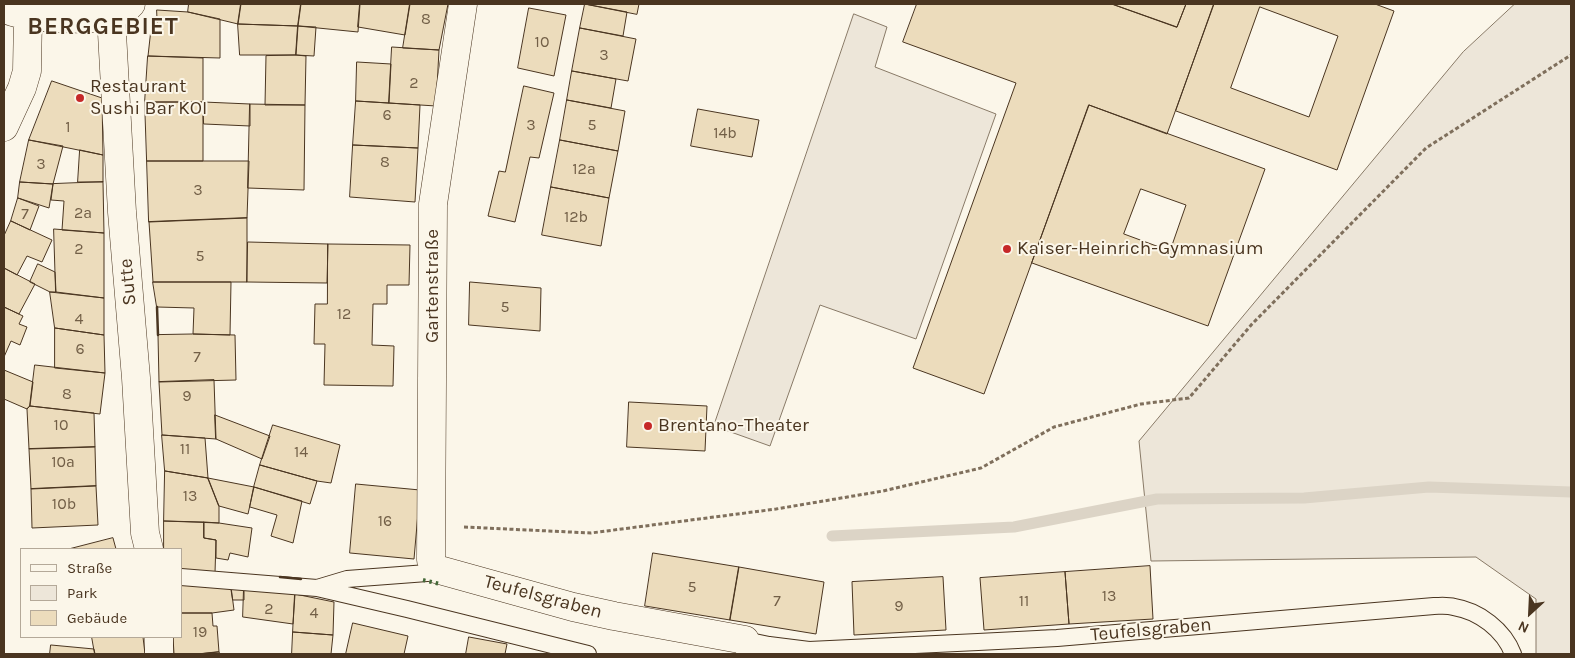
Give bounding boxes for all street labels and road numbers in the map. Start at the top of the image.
street label: Gartenstraße [422,229,444,343]
street label: Sutte [115,258,141,306]
street label: Teufelsgraben [481,570,605,624]
street label: Teufelsgraben [1090,613,1212,647]

